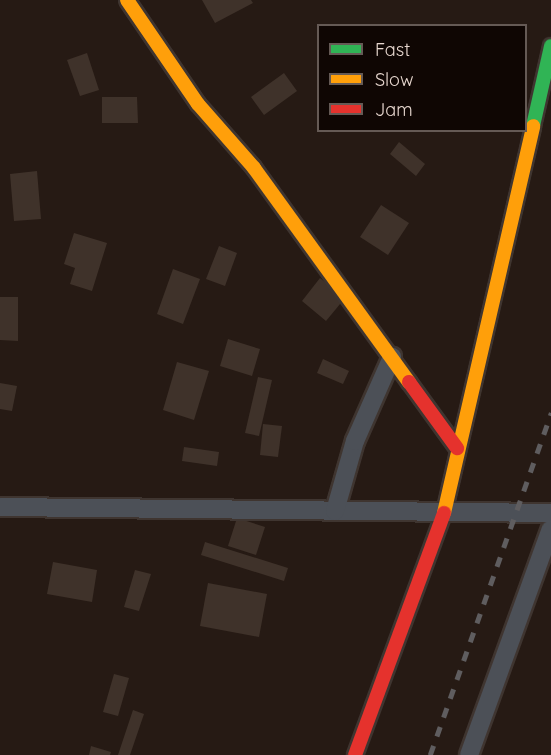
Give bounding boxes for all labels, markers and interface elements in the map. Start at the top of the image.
legend [317,24,527,132]
text: Fast [375,38,410,61]
text: Slow [375,68,413,91]
text: Jam [375,98,413,121]

